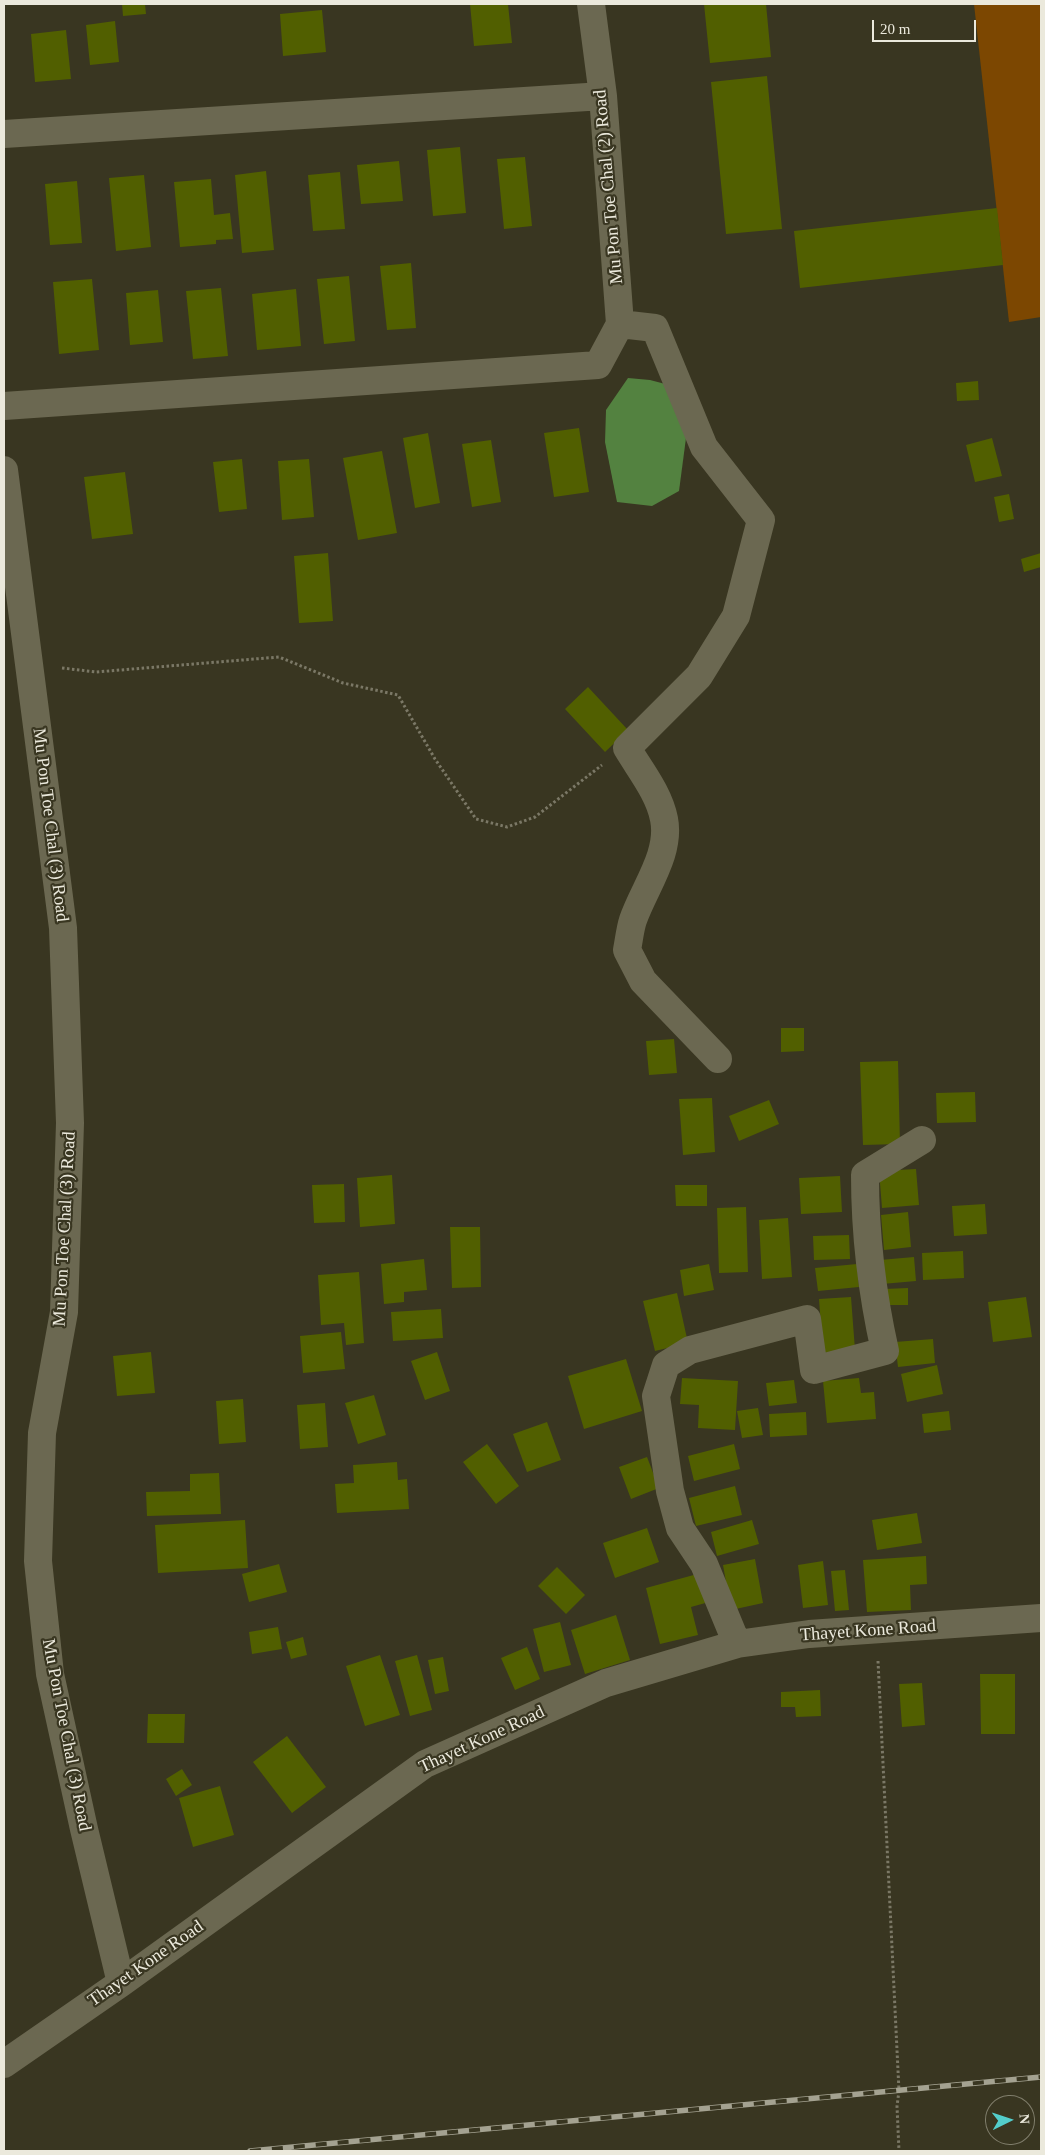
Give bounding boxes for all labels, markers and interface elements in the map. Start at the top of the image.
scale bar [875,10,979,42]
text: 20 m [880,21,910,37]
street label: Mu Pon Toe Chal (2) Road [590,89,628,285]
street label: Mu Pon Toe Chal (3) Road [27,727,73,923]
street label: Mu Pon Toe Chal (3) Road [49,1131,81,1327]
street label: Thayet Kone Road [799,1615,937,1647]
street label: Mu Pon Toe Chal (3) Road [37,1637,95,1833]
street label: Thayet Kone Road [416,1701,548,1779]
street label: Thayet Kone Road [84,1916,208,2012]
north arrow [985,2095,1035,2145]
text: N [1017,2113,1032,2125]

